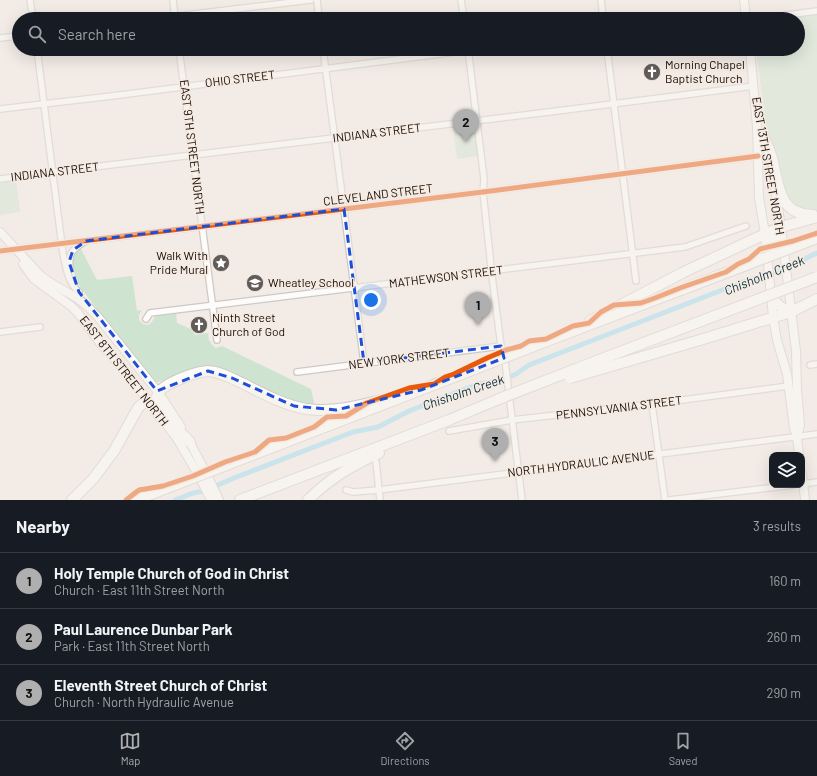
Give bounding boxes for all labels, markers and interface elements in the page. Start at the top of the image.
search box [12,12,805,56]
icon: search [26,23,48,45]
text: Search here [58,25,136,43]
place label: Morning Chapel Baptist Church [665,57,745,85]
church icon: Morning Chapel Baptist Church [642,62,662,82]
street label: OHIO STREET [204,67,276,89]
street label: EAST 9TH STREET NORTH [178,79,208,215]
street label: EAST 13TH STREET NORTH [750,96,788,236]
pin: 2 [453,109,479,142]
street label: INDIANA STREET [332,120,422,144]
street label: INDIANA STREET [10,159,100,183]
street label: CLEVELAND STREET [322,180,434,208]
place label: Walk With Pride Mural [150,248,208,276]
water label: Chisholm Creek [722,251,807,298]
place icon: Walk With Pride Mural [211,253,231,273]
street label: MATHEWSON STREET [388,262,504,290]
school or university icon: Wheatley School [245,273,265,293]
place label: Wheatley School [268,275,354,289]
your location [361,290,381,310]
pin: 1 [465,292,491,325]
place label: Ninth Street Church of God [212,310,285,338]
street label: EAST 8TH STREET NORTH [78,313,172,428]
church icon: Ninth Street Church of God [189,315,209,335]
street label: NEW YORK STREET [348,345,450,371]
water label: Chisholm Creek [420,370,506,413]
street label: PENNSYLVANIA STREET [555,392,683,422]
pin: 3 [482,428,508,461]
street label: NORTH HYDRAULIC AVENUE [506,447,655,479]
map controls [769,452,805,488]
button: layers [769,452,805,488]
text: Nearby [16,516,70,536]
text: 3 results [753,518,801,534]
text: Holy Temple Church of God in Christ [54,564,289,582]
text: 1 [27,573,31,589]
text: 160 m [769,573,801,589]
text: Church · East 11th Street North [54,582,224,598]
text: Paul Laurence Dunbar Park [54,620,233,638]
text: 2 [25,629,33,645]
text: 260 m [767,629,801,645]
text: Park · East 11th Street North [54,638,210,654]
text: Eleventh Street Church of Christ [54,676,267,694]
text: 3 [25,685,33,701]
text: 290 m [767,685,801,701]
text: Church · North Hydraulic Avenue [54,694,234,710]
tab: Map [119,730,141,767]
tab: Directions [380,730,430,767]
tab: Saved [669,730,698,767]

